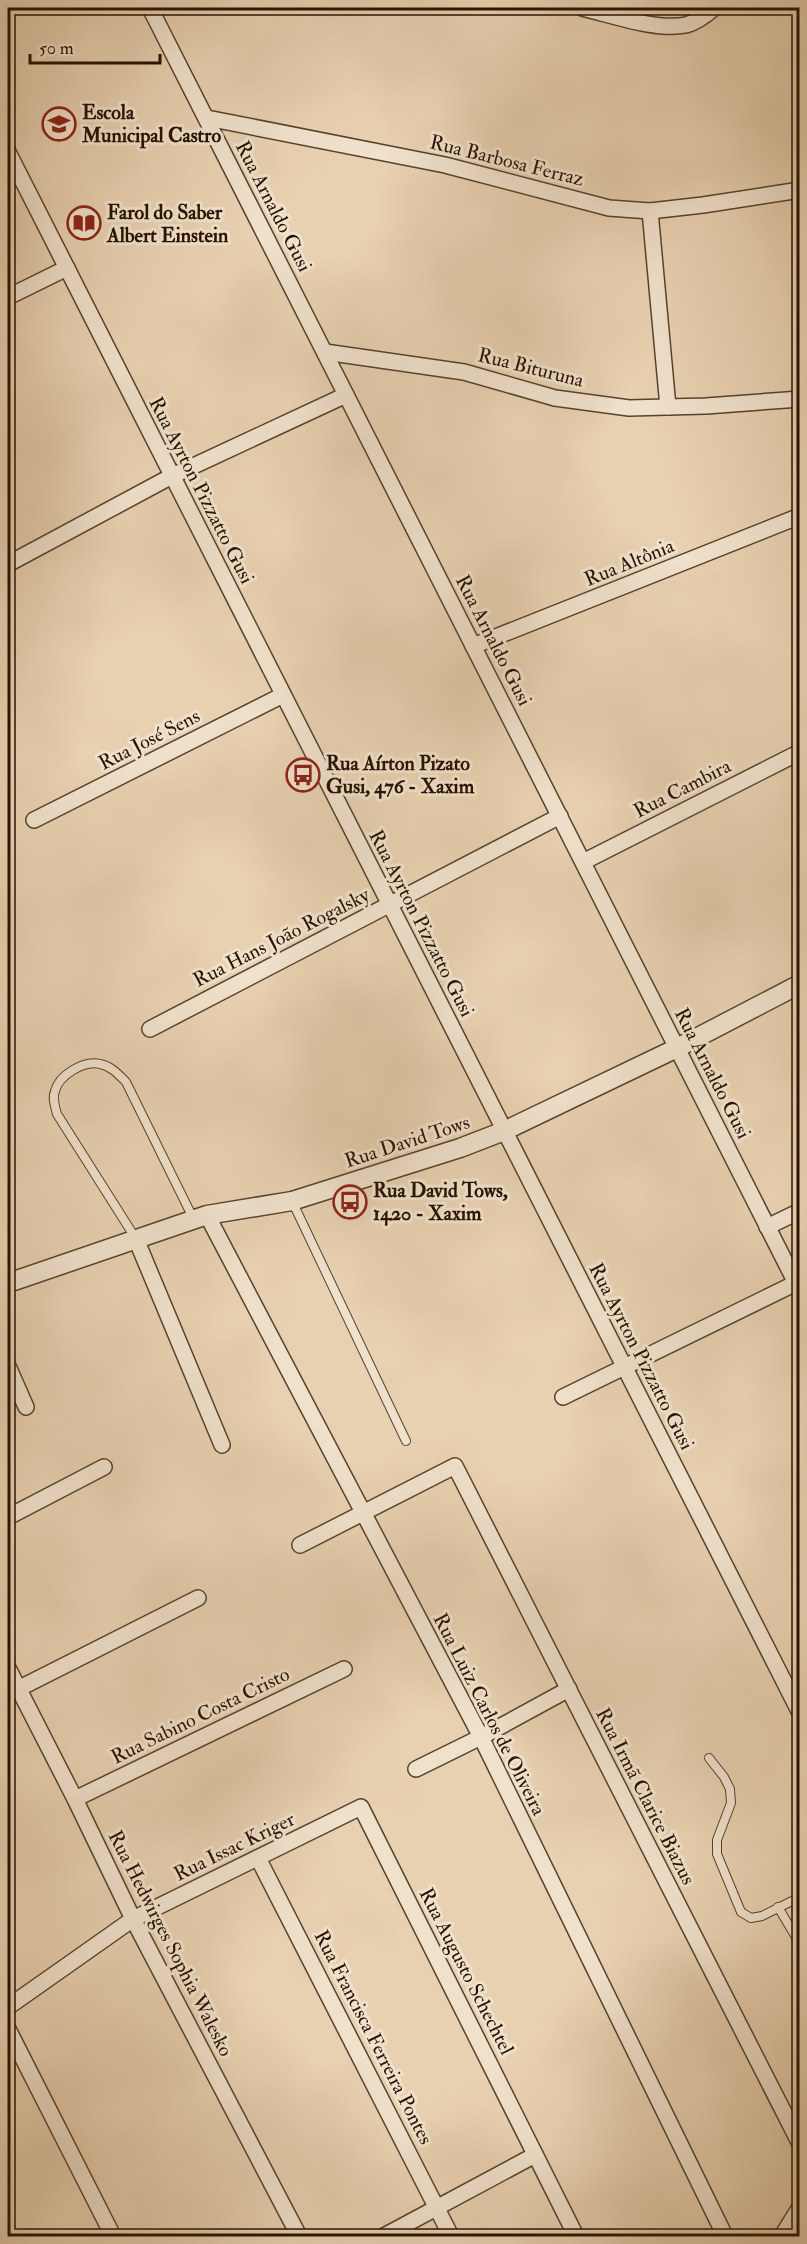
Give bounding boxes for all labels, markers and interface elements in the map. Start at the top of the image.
scale bar [30,27,160,65]
text: 50 m [39,37,74,60]
place label: Escola Municipal Castro [81,100,221,149]
school or university icon: Escola Municipal Castro [41,106,77,142]
street label: Rua Barbosa Ferraz [427,129,587,192]
street label: Rua Arnaldo Gusi [230,137,317,276]
place label: Farol do Saber Albert Einstein [106,200,229,248]
library icon: Farol do Saber Albert Einstein [66,205,102,241]
street label: Rua Bituruna [475,342,587,393]
street label: Rua Ayrton Pizzatto Gusi [144,393,260,588]
street label: Rua Altônia [581,533,678,592]
street label: Rua Arnaldo Gusi [450,571,537,710]
street label: Rua José Sens [94,703,204,776]
place label: Rua Aírton Pizato Gusi, 476 - Xaxim [326,751,475,799]
street label: Rua Cambira [629,753,736,824]
bus stop icon: Rua Aírton Pizato Gusi, 476 - Xaxim [285,757,321,793]
street label: Rua Ayrton Pizzatto Gusi [364,826,480,1021]
street label: Rua Hans João Rogalsky [189,882,375,993]
street label: Rua Arnaldo Gusi [669,1004,756,1143]
street label: Rua David Tows [341,1109,473,1173]
place label: Rua David Tows, 1420 - Xaxim [373,1178,508,1226]
bus stop icon: Rua David Tows, 1420 - Xaxim [332,1184,368,1220]
street label: Rua Ayrton Pizzatto Gusi [584,1259,700,1454]
street label: Rua Luiz Carlos de Oliveira [428,1609,552,1820]
street label: Rua Sabino Costa Cristo [107,1661,294,1770]
street label: Rua Irmã Clarice Biazus [590,1704,701,1889]
street label: Rua Issac Kriger [170,1806,299,1887]
street label: Rua Hedwirges Sophia Walesko [102,1826,239,2061]
street label: Rua Augusto Schechtel [414,1884,519,2059]
street label: Rua Francisca Ferreira Pontes [309,1926,439,2149]

